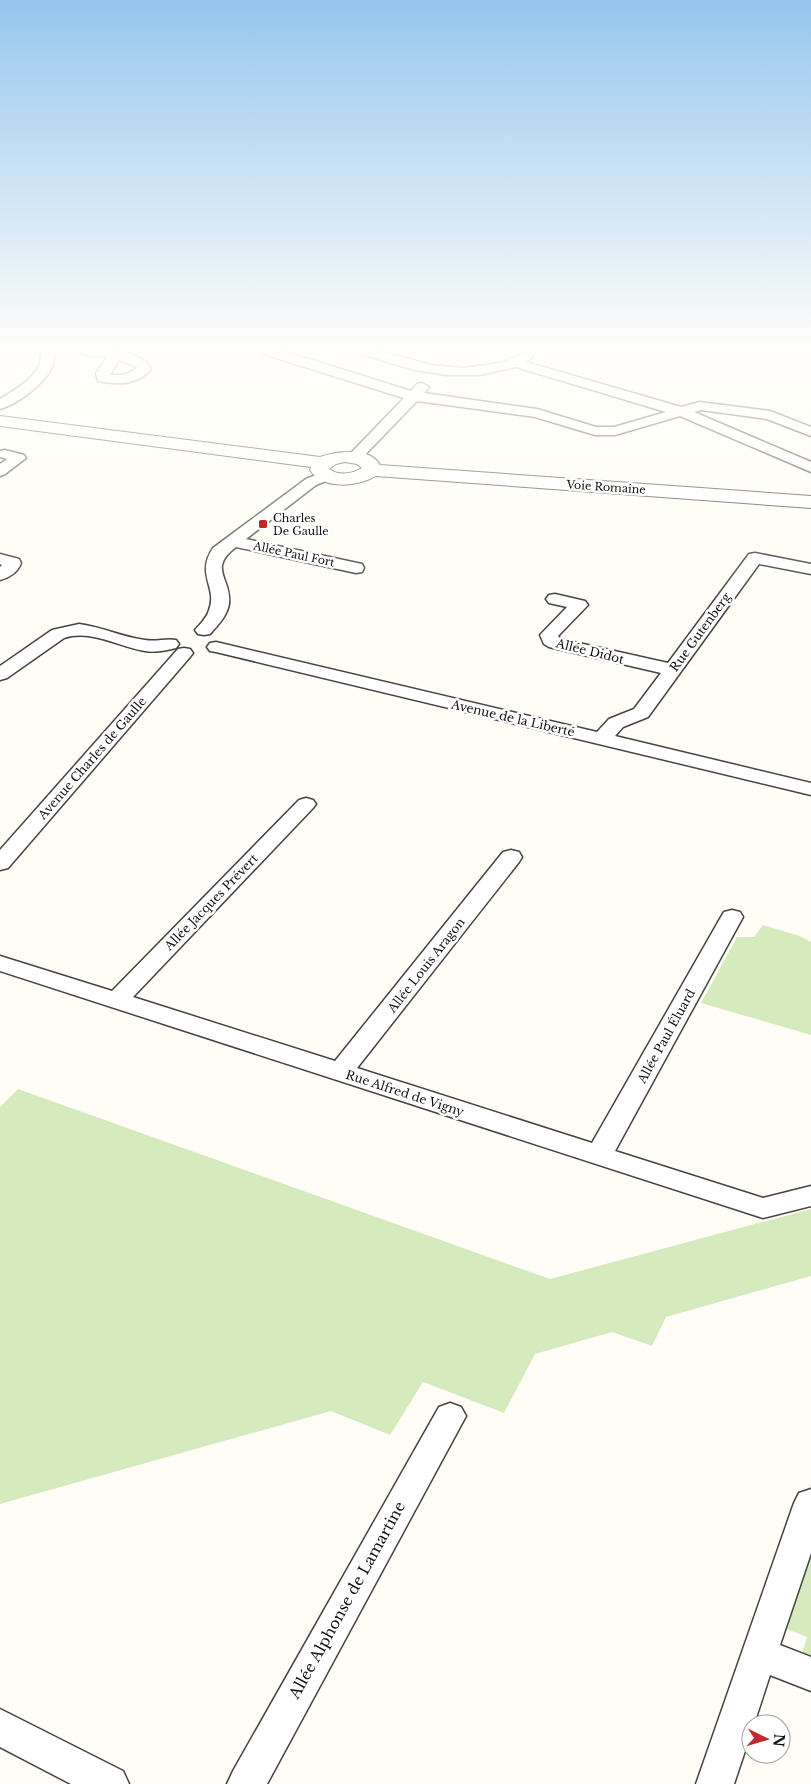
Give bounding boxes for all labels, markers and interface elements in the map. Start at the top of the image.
street label: Voie Romaine [565,477,646,497]
place label: Charles De Gaulle [273,511,329,538]
marker: Charles De Gaulle [257,518,269,530]
street label: Allée Paul Fort [251,538,337,570]
street label: Rue Gutenberg [666,589,734,674]
street label: Allée Didot [554,635,626,667]
street label: Avenue Charles de Gaulle [34,694,149,823]
street label: Avenue de la Liberté [449,696,576,740]
street label: Allée Jacques Prévert [160,850,261,954]
street label: Allée Louis Aragon [384,915,468,1016]
street label: Allée Paul Éluard [633,986,698,1087]
street label: Rue Alfred de Vigny [344,1067,466,1119]
street label: Allée Alphonse de Lamartine [284,1498,409,1703]
north arrow [741,1714,791,1764]
text: N [769,1733,788,1747]

